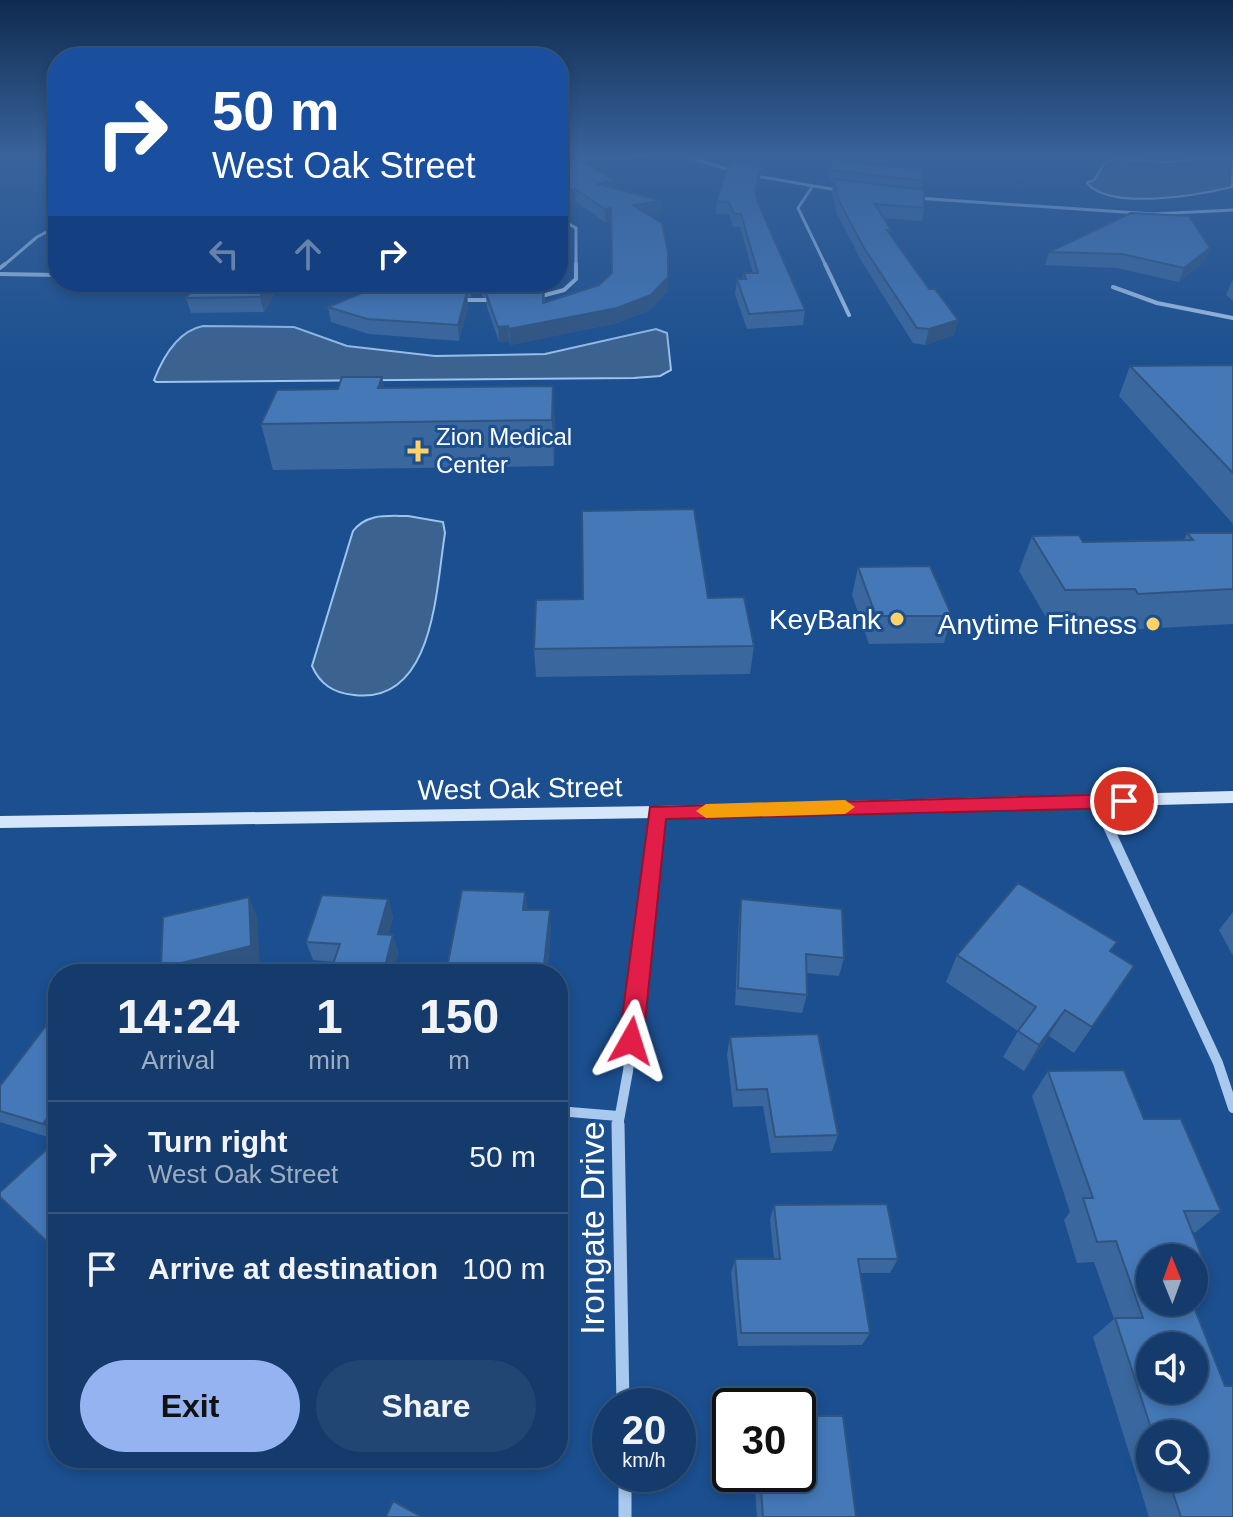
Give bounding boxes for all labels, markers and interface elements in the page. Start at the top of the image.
text: 50 m [212,79,340,142]
icon: right [80,80,184,184]
text: West Oak Street [212,145,475,186]
icon: left [202,232,246,276]
icon: ahead [286,232,330,276]
icon: right [370,232,414,276]
place label: Zion Medical Center [436,423,572,478]
marker: Zion Medical Center [407,440,429,462]
place label: KeyBank [769,604,882,635]
place label: Anytime Fitness [938,609,1137,640]
marker: KeyBank [888,610,906,628]
marker: Anytime Fitness [1144,615,1162,633]
pin [1090,767,1158,835]
street label: West Oak Street [417,771,623,806]
icon: arrive [1102,779,1146,823]
text: 14:24 [117,990,240,1043]
text: 1 [316,990,343,1043]
text: 150 [419,990,499,1043]
position arrow [589,999,673,1083]
text: Arrival [141,1045,215,1075]
text: min [308,1045,350,1075]
text: m [448,1045,470,1075]
street label: Irongate Drive [573,1121,611,1335]
text: Turn right [148,1125,287,1158]
icon: right [80,1135,124,1179]
text: 50 m [469,1140,536,1173]
text: West Oak Street [148,1159,338,1189]
north arrow [1136,1244,1208,1316]
map controls [1136,1244,1208,1492]
icon: arrive [80,1247,124,1291]
text: Arrive at destination [148,1252,438,1285]
text: 100 m [462,1252,545,1285]
button: sound [1136,1332,1208,1404]
button: Exit [80,1360,300,1452]
button: Share [316,1360,536,1452]
speed limit sign: 30 [712,1388,816,1492]
text: 20 [622,1408,666,1452]
button: search [1136,1420,1208,1492]
text: km/h [622,1449,666,1471]

